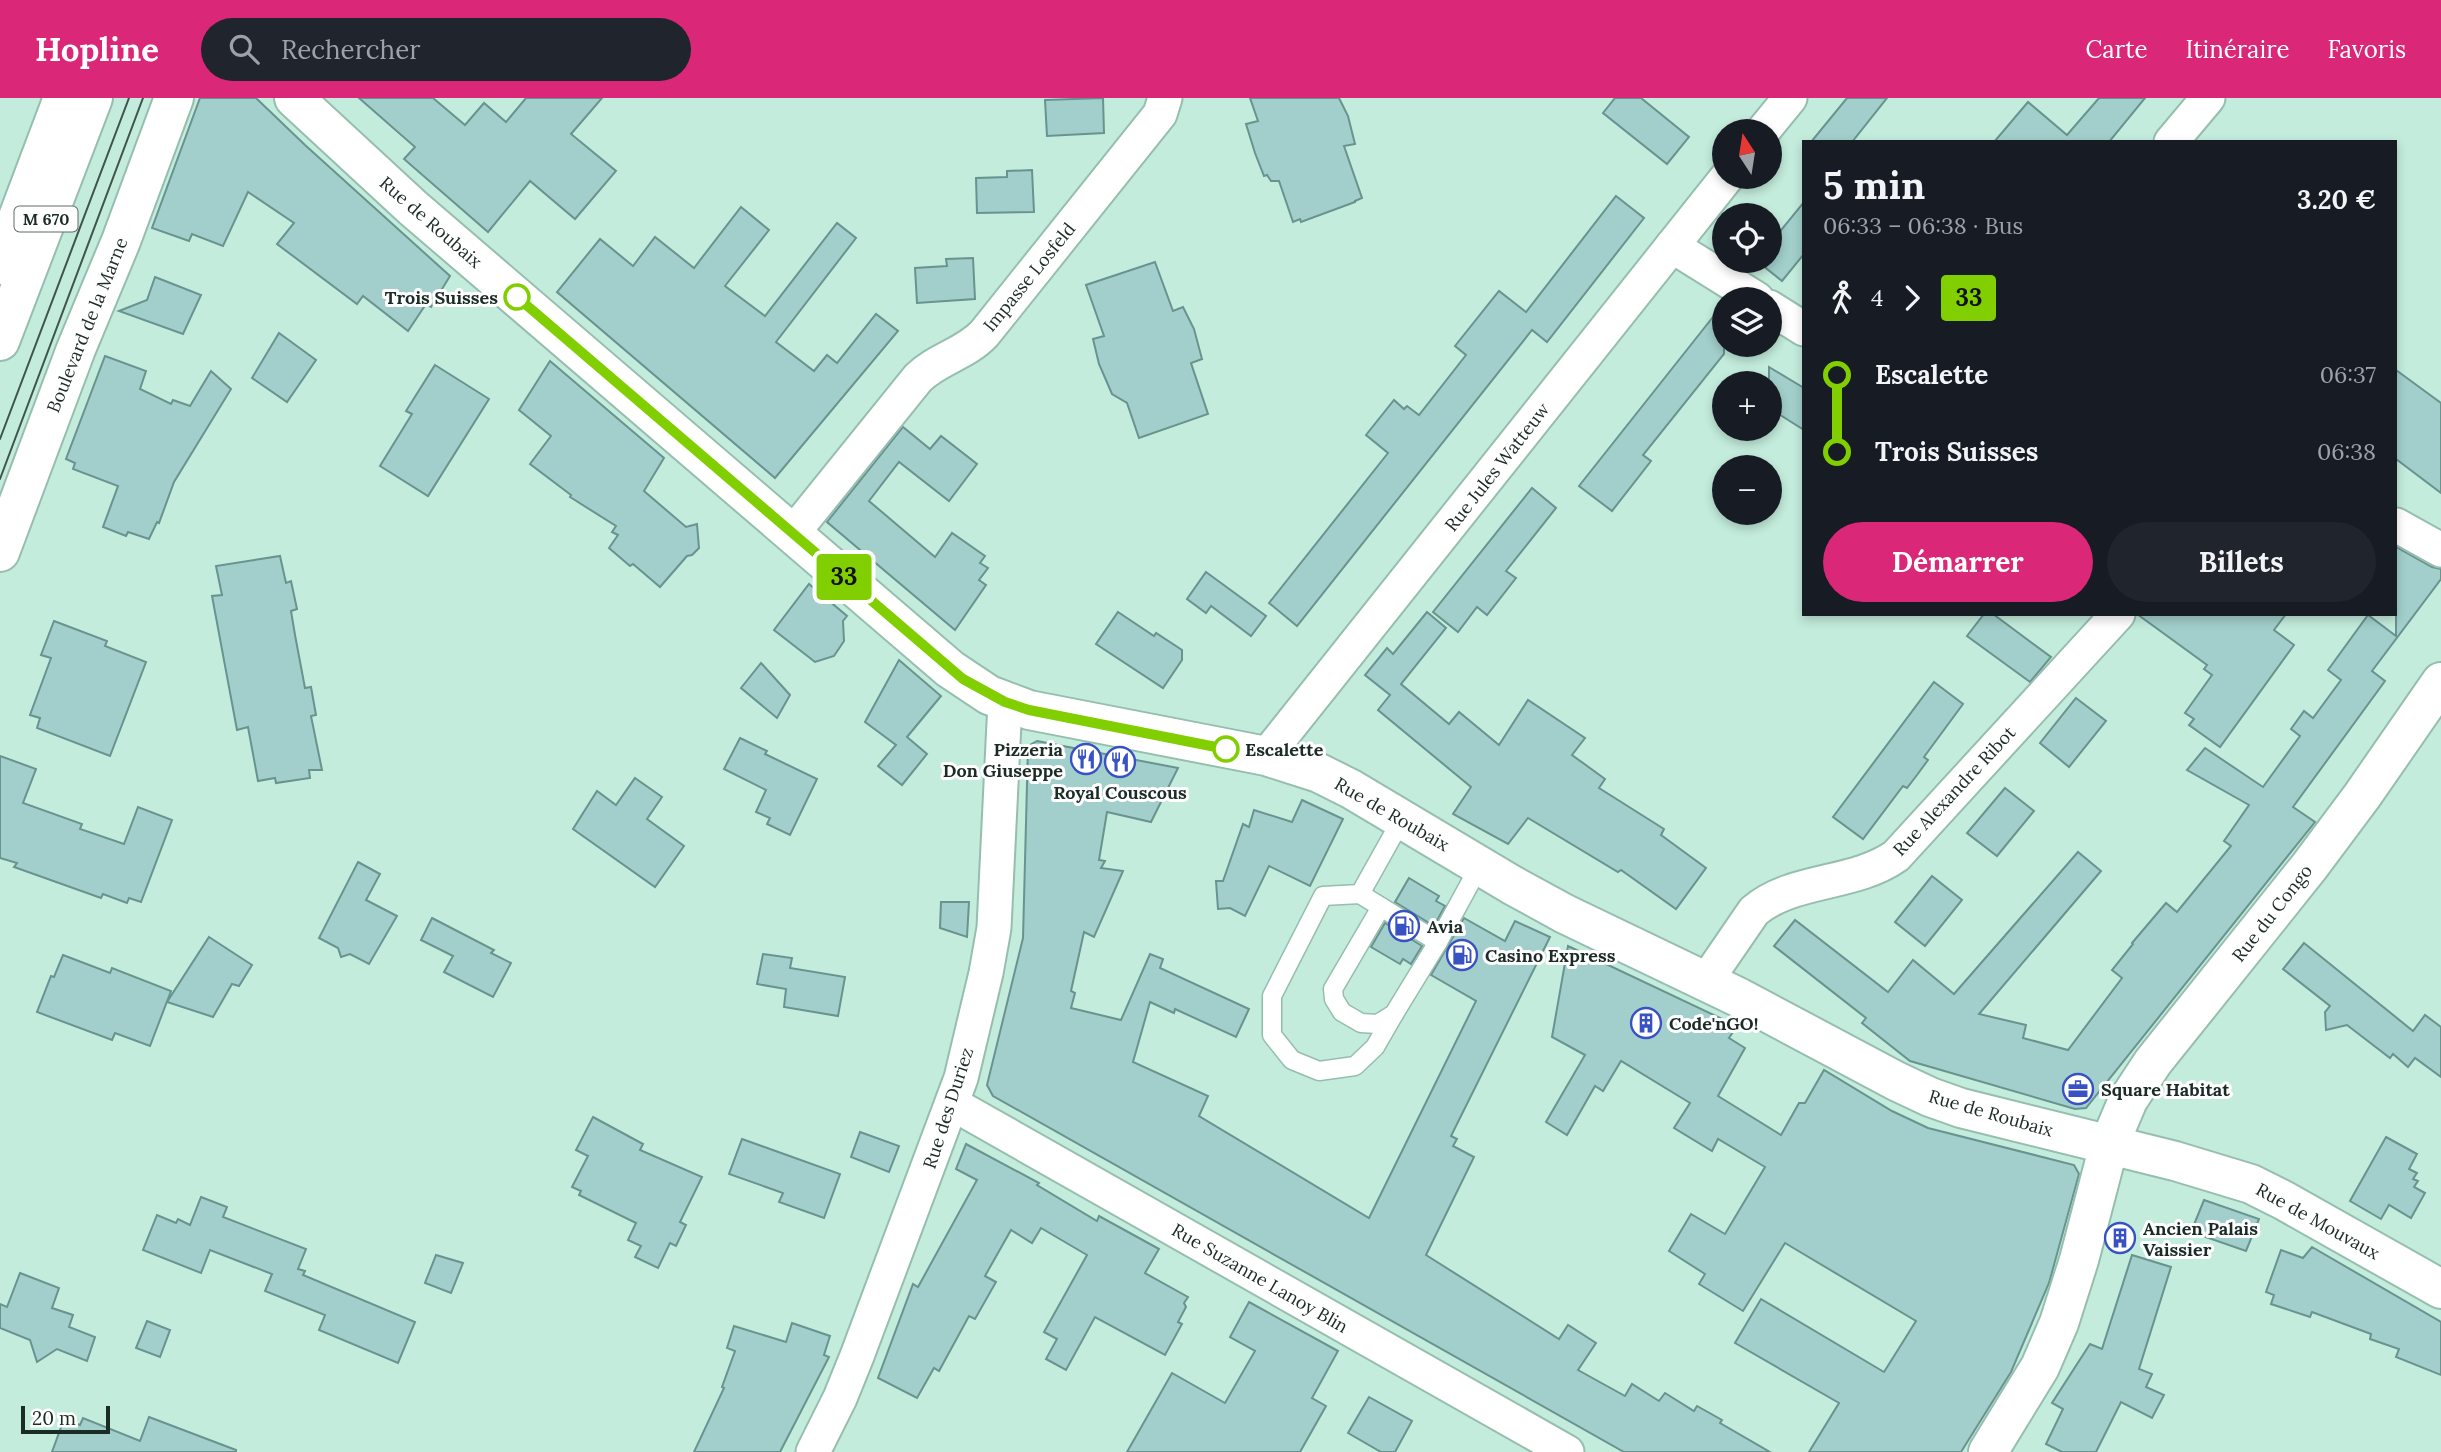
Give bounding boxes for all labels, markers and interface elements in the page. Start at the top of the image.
search box [201,18,691,81]
text: Hopline [35,28,159,70]
icon: search [225,30,263,68]
text: Rechercher [281,33,421,66]
text: Carte [2086,34,2148,65]
text: Itinéraire [2186,34,2289,65]
text: Favoris [2327,34,2406,65]
north arrow [1712,119,1782,189]
map controls [1712,119,1782,525]
text: 5 min [1823,161,1925,209]
street label: Rue de Roubaix [375,171,487,273]
text: 3.20 € [2297,183,2376,216]
button: locate [1712,203,1782,273]
road number: M 670 [14,206,78,232]
text: 06:33 – 06:38 · Bus [1823,211,2023,240]
street label: Impasse Losfeld [978,218,1080,336]
street label: Boulevard de la Marne [41,234,133,416]
icon: walk [1823,279,1861,317]
icon: forward [1893,279,1931,317]
text: 33 [1955,282,1982,313]
text: 4 [1871,283,1883,312]
marker: Trois Suisses [504,284,530,310]
place label: Trois Suisses [385,286,498,309]
button: layers [1712,287,1782,357]
text: Escalette [1875,358,1988,391]
text: 06:37 [2320,360,2376,389]
button: + [1712,371,1782,441]
street label: Rue Jules Watteuw [1440,398,1555,536]
text: Trois Suisses [1875,435,2038,468]
text: 06:38 [2317,437,2376,466]
button: − [1712,455,1782,525]
button: Démarrer [1823,522,2093,602]
button: Billets [2107,522,2376,602]
line badge: 33 [812,554,876,600]
text: 33 [831,561,857,592]
street label: Rue Alexandre Ribot [1888,721,2020,861]
marker: Escalette [1213,736,1239,762]
place label: Pizzeria Don Giuseppe [943,738,1064,782]
place label: Escalette [1245,738,1324,761]
restaurant icon: Pizzeria Don Giuseppe [1069,742,1103,776]
restaurant icon: Royal Couscous [1103,745,1137,779]
street label: Rue de Roubaix [1331,772,1454,856]
place label: Royal Couscous [1053,781,1187,804]
street label: Rue du Congo [2227,860,2317,966]
fuel station icon: Avia [1387,909,1421,943]
place label: Avia [1427,915,1464,938]
fuel station icon: Casino Express [1445,938,1479,972]
place label: Casino Express [1485,944,1616,967]
building icon: Code'nGO! [1629,1006,1663,1040]
place label: Code'nGO! [1669,1012,1758,1035]
street label: Rue des Duriez [918,1044,978,1172]
office icon: Square Habitat [2061,1072,2095,1106]
place label: Square Habitat [2101,1078,2230,1101]
street label: Rue de Roubaix [1926,1084,2056,1142]
street label: Rue de Mouvaux [2252,1178,2384,1265]
place label: Ancien Palais Vaissier [2143,1217,2258,1261]
street label: Rue Suzanne Lanoy Blin [1168,1218,1352,1338]
building icon: Ancien Palais Vaissier [2103,1221,2137,1255]
scale bar [21,1403,110,1435]
text: 20 m [32,1406,76,1430]

